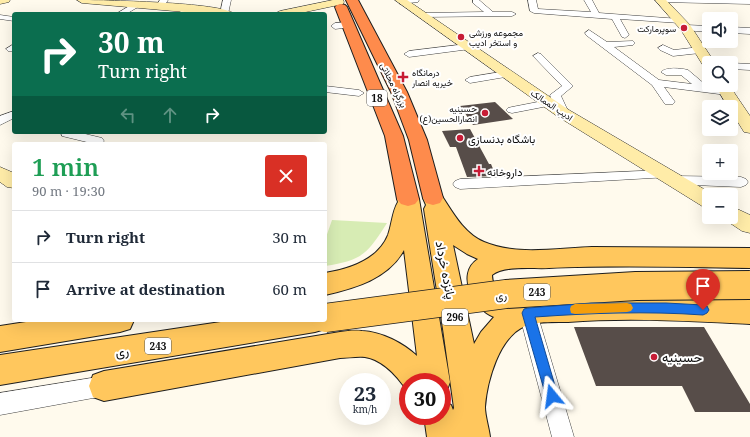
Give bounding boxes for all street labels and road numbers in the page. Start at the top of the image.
street label: بزرگراه محلاتی [377,60,411,110]
street label: ادیب الممالک [528,86,576,124]
road number: 18 [367,90,387,106]
street label: پانزده خرداد [431,239,460,301]
road number: 243 [524,284,550,300]
street label: ری [494,287,508,303]
road number: 296 [442,309,468,325]
road number: 243 [145,338,171,354]
street label: ری [114,341,130,361]

